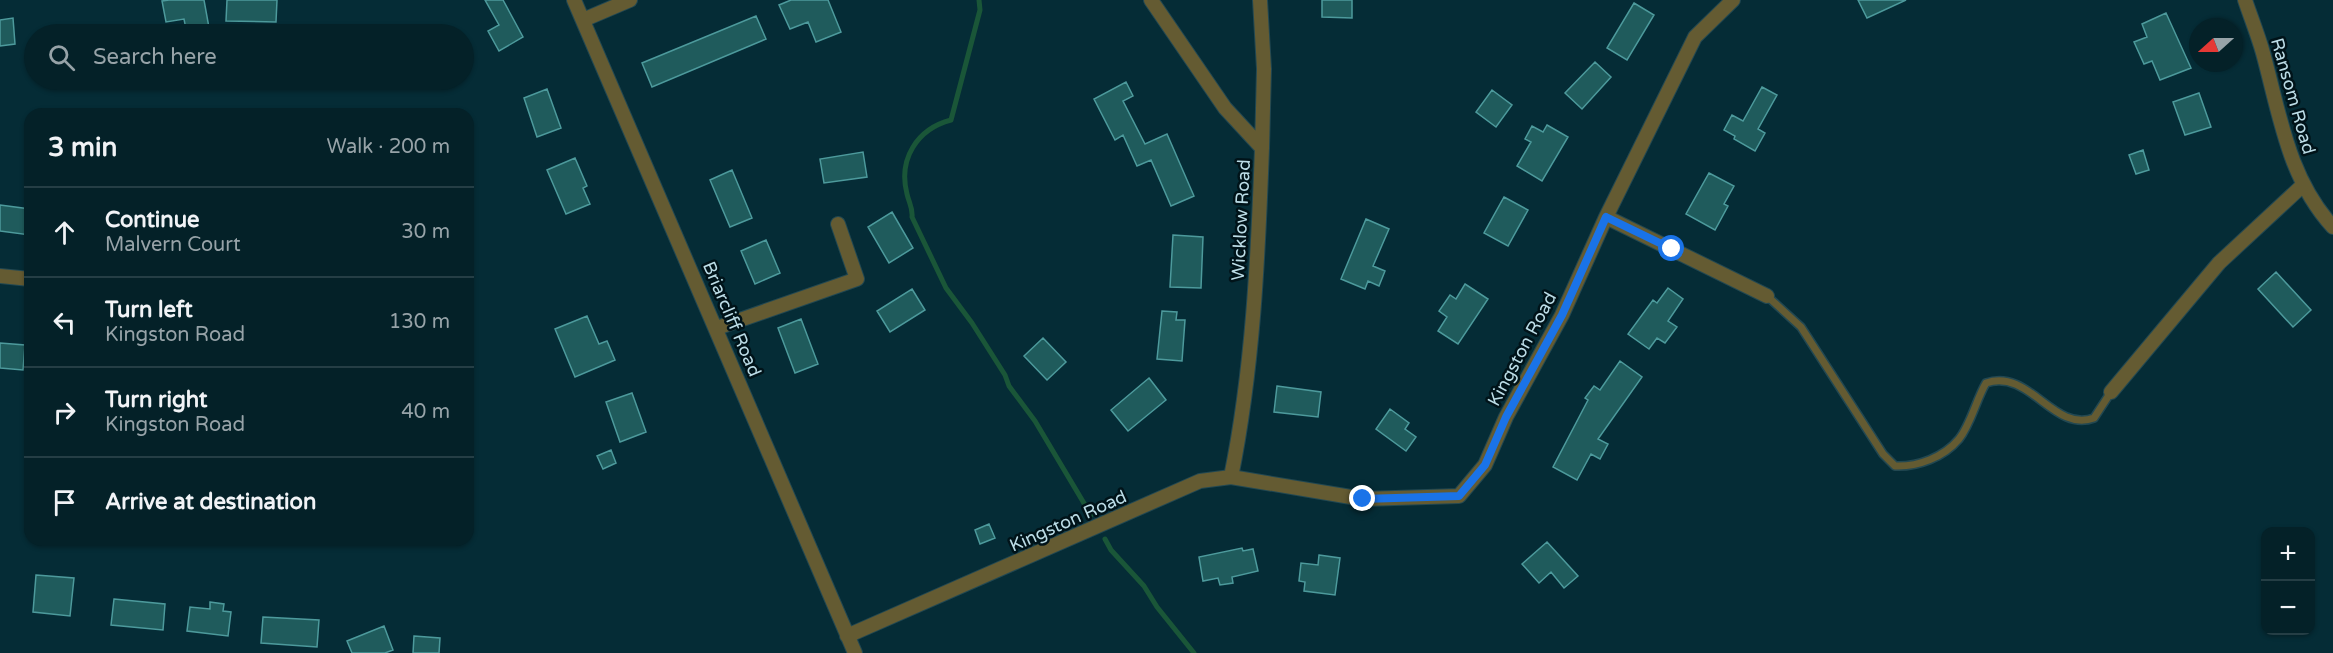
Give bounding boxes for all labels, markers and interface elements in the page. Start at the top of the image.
north arrow [2189,18,2243,72]
search box [24,24,474,90]
street label: Ransom Road [2266,35,2320,157]
icon: search [45,41,78,74]
text: Search here [93,44,217,70]
text: 3 min [48,132,117,163]
text: Walk · 200 m [327,135,450,159]
street label: Wicklow Road [1227,159,1255,281]
text: Continue [105,207,200,233]
icon: ahead [48,216,81,249]
text: 30 m [401,220,450,244]
text: Malvern Court [105,233,241,257]
route start [1658,235,1684,261]
street label: Briarcliff Road [698,258,766,380]
street label: Kingston Road [1483,288,1561,410]
text: Turn left [105,297,193,323]
icon: left [48,306,81,339]
text: 130 m [389,310,450,334]
text: Kingston Road [105,323,245,347]
text: Turn right [105,387,207,413]
icon: right [48,396,81,429]
text: 40 m [401,400,450,424]
text: Kingston Road [105,413,245,437]
street label: Kingston Road [1006,485,1130,557]
route end [1349,485,1375,511]
icon: arrive [48,486,81,519]
text: Arrive at destination [105,489,316,515]
map controls [2261,527,2315,635]
button: + [2261,527,2315,581]
button: − [2261,581,2315,635]

